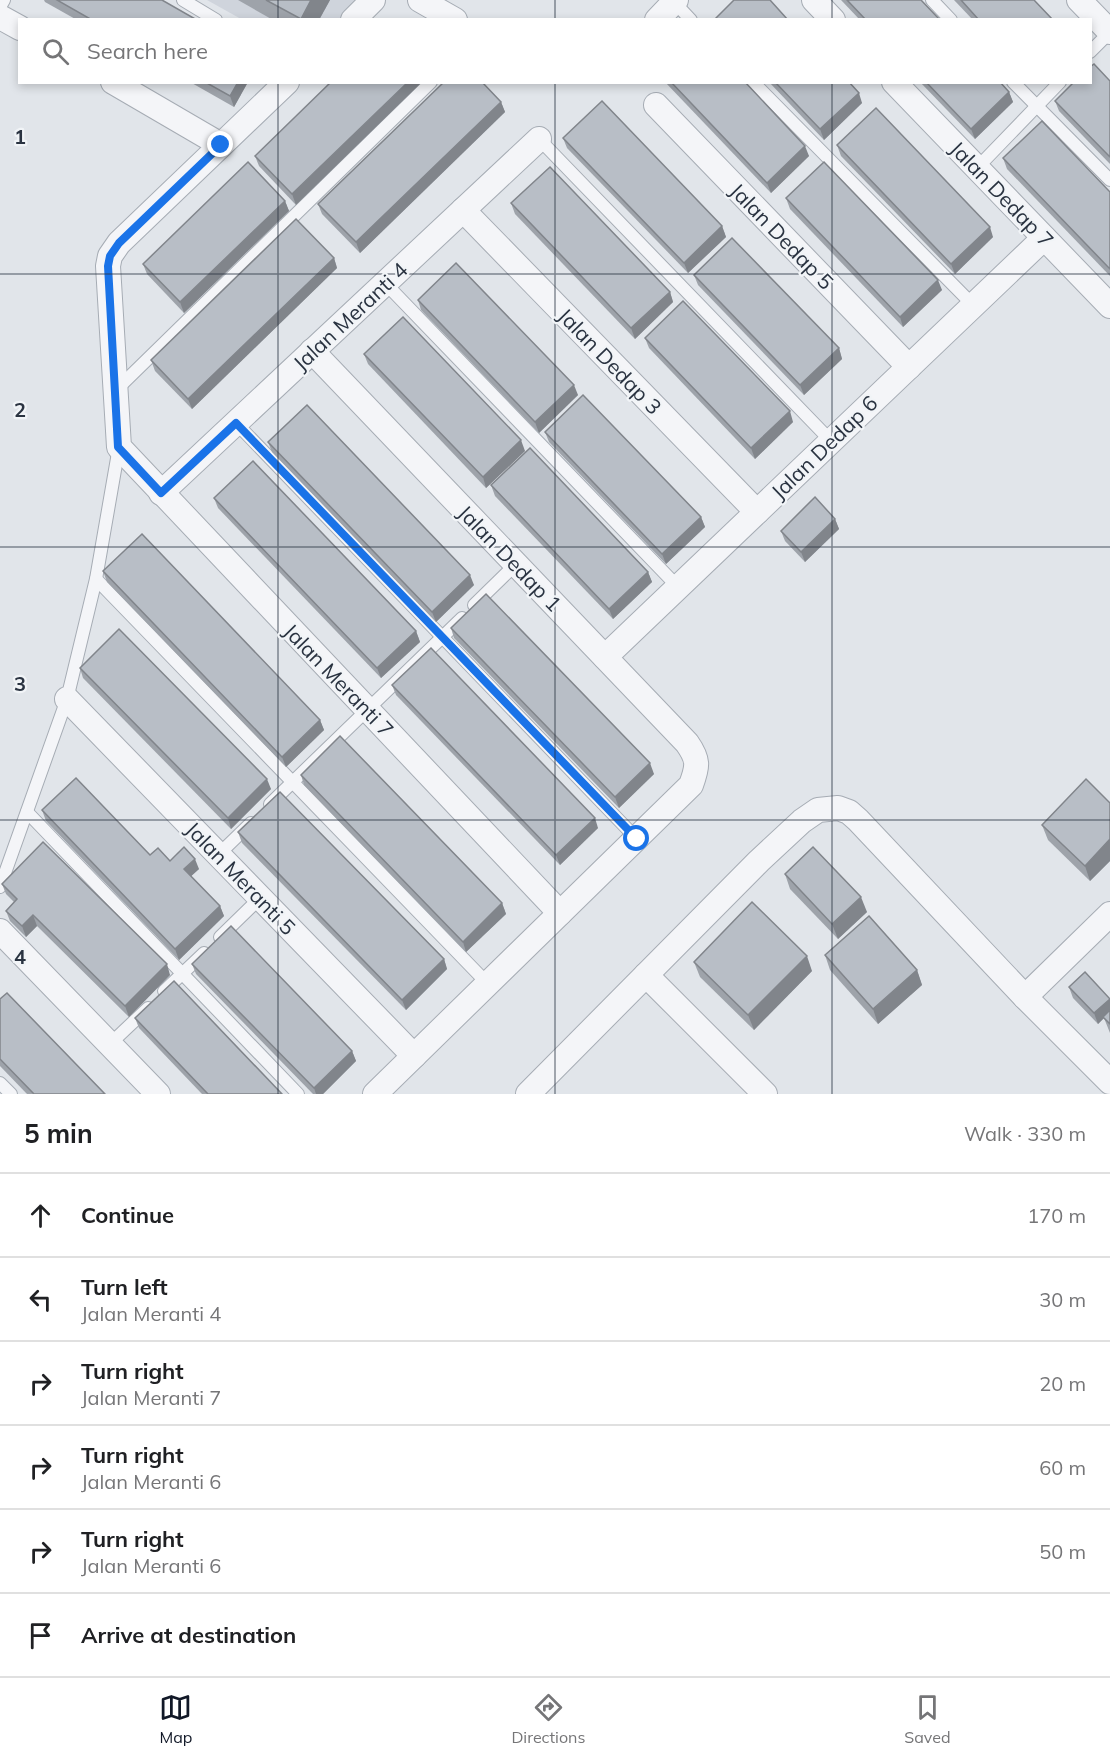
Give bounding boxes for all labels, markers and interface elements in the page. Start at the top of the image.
search box [18,18,1092,84]
icon: search [39,35,72,68]
text: Search here [87,37,208,65]
text: 1 [14,124,26,149]
route end [207,131,233,157]
street label: Jalan Dedap 7 [945,135,1059,253]
street label: Jalan Dedap 5 [725,177,839,295]
street label: Jalan Meranti 4 [287,256,413,376]
street label: Jalan Dedap 3 [553,302,667,420]
street label: Jalan Dedap 6 [765,390,883,504]
text: 2 [14,397,26,422]
street label: Jalan Dedap 1 [453,499,567,617]
street label: Jalan Meranti 7 [279,618,399,742]
text: 3 [14,671,26,696]
street label: Jalan Meranti 5 [181,816,301,940]
route start [623,825,649,851]
text: 4 [14,944,26,969]
text: 5 min [24,1117,93,1150]
text: Walk · 330 m [964,1121,1086,1146]
icon: ahead [24,1199,57,1232]
text: Continue [81,1201,174,1229]
text: 170 m [1027,1203,1086,1228]
text: Turn left [81,1273,168,1301]
icon: left [24,1283,57,1316]
text: 30 m [1039,1287,1086,1312]
text: Jalan Meranti 4 [81,1301,221,1326]
text: Turn right [81,1357,184,1385]
icon: right [24,1367,57,1400]
text: 20 m [1039,1371,1086,1396]
text: Jalan Meranti 7 [81,1385,221,1410]
text: Turn right [81,1441,184,1469]
icon: right [24,1451,57,1484]
text: 60 m [1039,1455,1086,1480]
text: Jalan Meranti 6 [81,1469,221,1494]
text: Turn right [81,1525,184,1553]
icon: right [24,1535,57,1568]
text: 50 m [1039,1539,1086,1564]
text: Jalan Meranti 6 [81,1553,221,1578]
icon: arrive [24,1619,57,1652]
text: Arrive at destination [81,1621,296,1649]
tab: Map [159,1691,192,1747]
tab: Directions [511,1691,585,1747]
tab: Saved [904,1691,951,1747]

